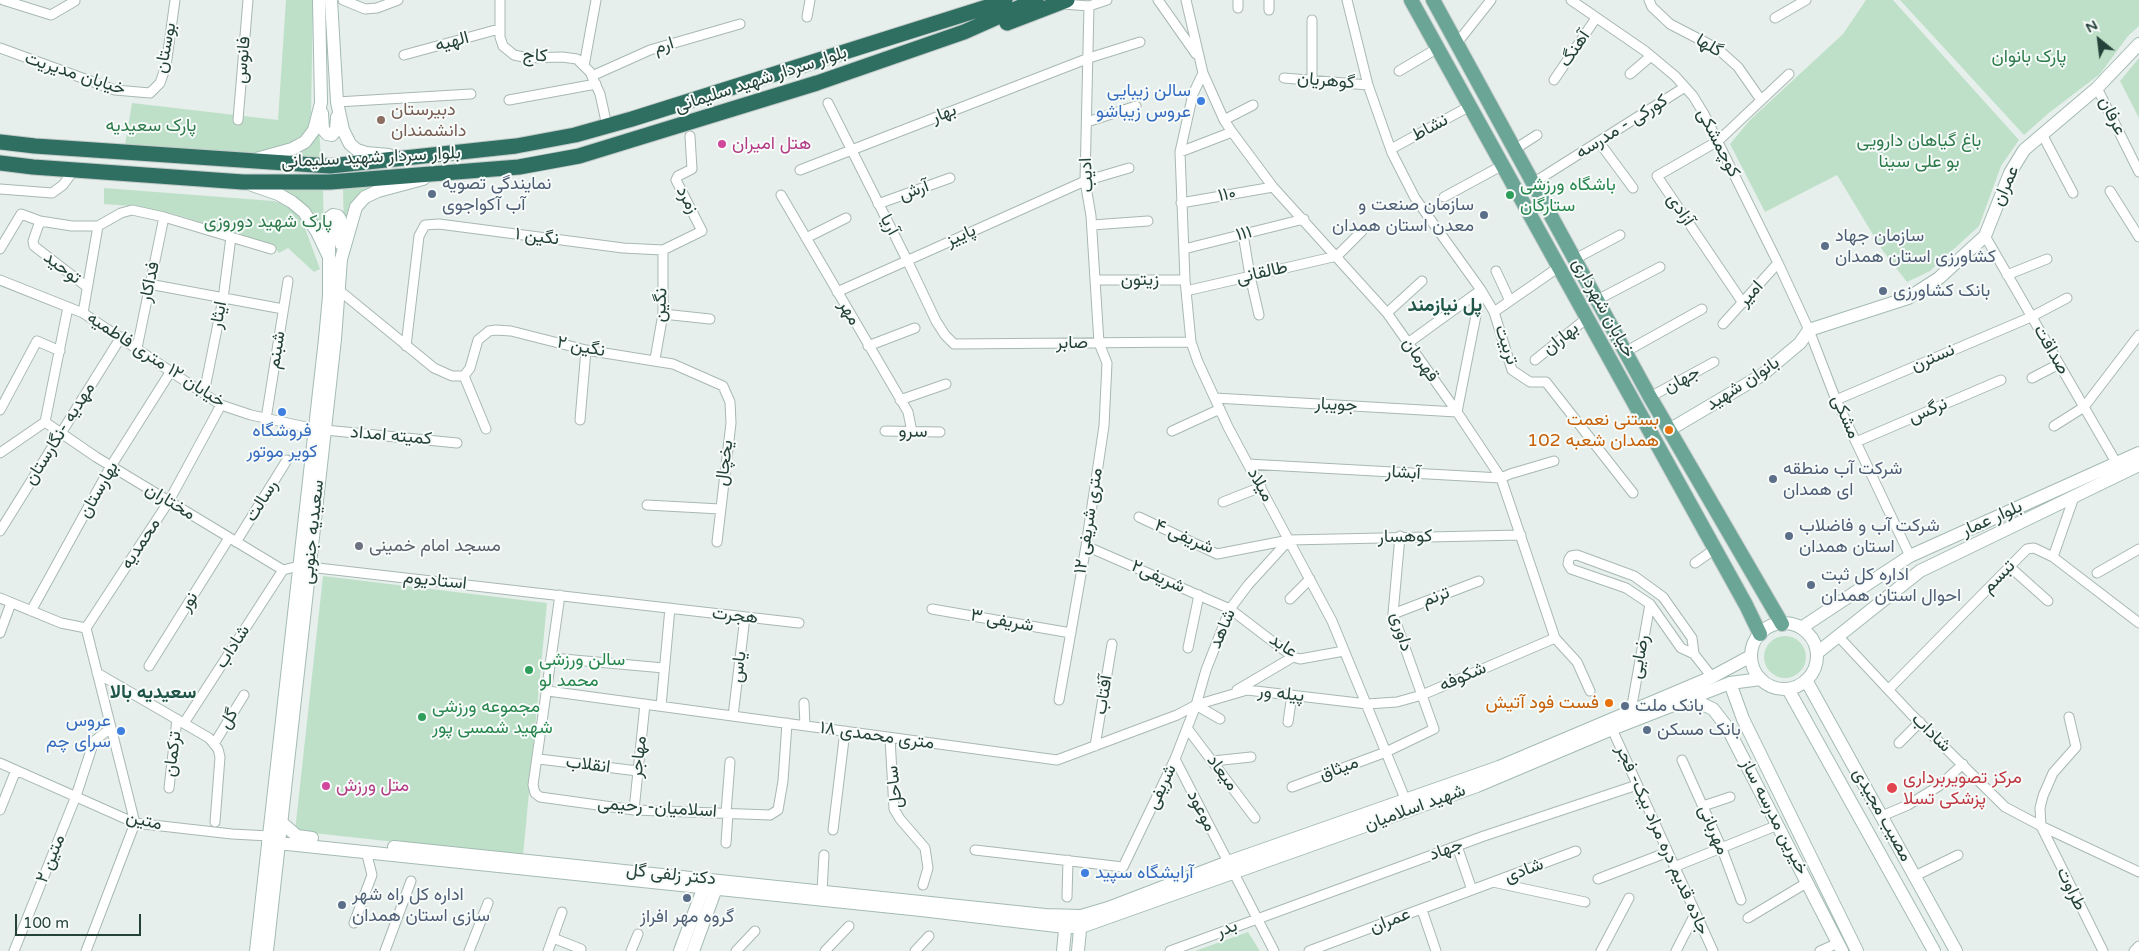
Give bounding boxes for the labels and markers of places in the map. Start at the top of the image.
place label: سالن زیبایی عروس زیباشو [1096,80,1191,122]
marker: سالن زیبایی عروس زیباشو [1195,95,1207,107]
place label: دبیرستان دانشمندان [391,99,466,142]
marker: دبیرستان دانشمندان [375,114,387,126]
place label: هتل امیران [732,133,811,155]
marker: هتل امیران [716,138,728,150]
place label: نمایندگی تصویه آب آکواجوی [442,173,551,215]
place label: باشگاه ورزشی ستارگان [1520,174,1616,216]
marker: نمایندگی تصویه آب آکواجوی [426,188,438,200]
marker: باشگاه ورزشی ستارگان [1504,189,1516,201]
place label: سازمان صنعت و معدن استان همدان [1332,194,1474,236]
marker: سازمان صنعت و معدن استان همدان [1478,209,1490,221]
place label: سازمان جهاد کشاورزی استان همدان [1835,225,1996,268]
marker: سازمان جهاد کشاورزی استان همدان [1819,240,1831,252]
place label: بانک کشاورزی [1893,280,1990,302]
marker: بانک کشاورزی [1877,285,1889,297]
marker: فروشگاه کویر موتور [276,406,288,418]
place label: بستنی نعمت همدان شعبه 102 [1527,409,1659,452]
place label: فروشگاه کویر موتور [246,420,318,462]
marker: بستنی نعمت همدان شعبه 102 [1663,424,1675,436]
place label: شرکت آب منطقه ای همدان [1783,458,1903,500]
marker: شرکت آب منطقه ای همدان [1767,473,1779,485]
place label: شرکت آب و فاضلاب استان همدان [1799,515,1940,558]
marker: شرکت آب و فاضلاب استان همدان [1783,530,1795,542]
place label: مسجد امام خمینی [369,535,501,557]
marker: مسجد امام خمینی [353,540,365,552]
place label: اداره کل ثبت احوال استان همدان [1821,564,1961,606]
marker: اداره کل ثبت احوال استان همدان [1805,579,1817,591]
place label: سالن ورزشی محمد لو [539,649,625,692]
marker: سالن ورزشی محمد لو [523,664,535,676]
place label: فست فود آتیش [1486,692,1599,714]
place label: بانک ملت [1635,695,1704,717]
place label: مجموعه ورزشی شهید شمسی پور [432,696,553,739]
marker: فست فود آتیش [1603,697,1615,709]
marker: بانک ملت [1619,700,1631,712]
place label: عروس سرای چم [46,710,111,752]
marker: مجموعه ورزشی شهید شمسی پور [416,711,428,723]
place label: بانک مسکن [1657,719,1741,741]
marker: بانک مسکن [1641,724,1653,736]
marker: عروس سرای چم [115,725,127,737]
place label: مرکز تصویربرداری پزشکی تسلا [1903,767,2022,810]
place label: متل ورزش [336,775,409,797]
marker: متل ورزش [320,780,332,792]
marker: مرکز تصویربرداری پزشکی تسلا [1885,781,1899,795]
place label: آرایشگاه سپید [1095,862,1193,884]
marker: آرایشگاه سپید [1079,867,1091,879]
place label: اداره کل راه شهر سازی استان همدان [352,884,490,926]
marker: گروه مهر افراز [681,892,693,904]
marker: اداره کل راه شهر سازی استان همدان [336,899,348,911]
place label: گروه مهر افراز [640,906,734,928]

